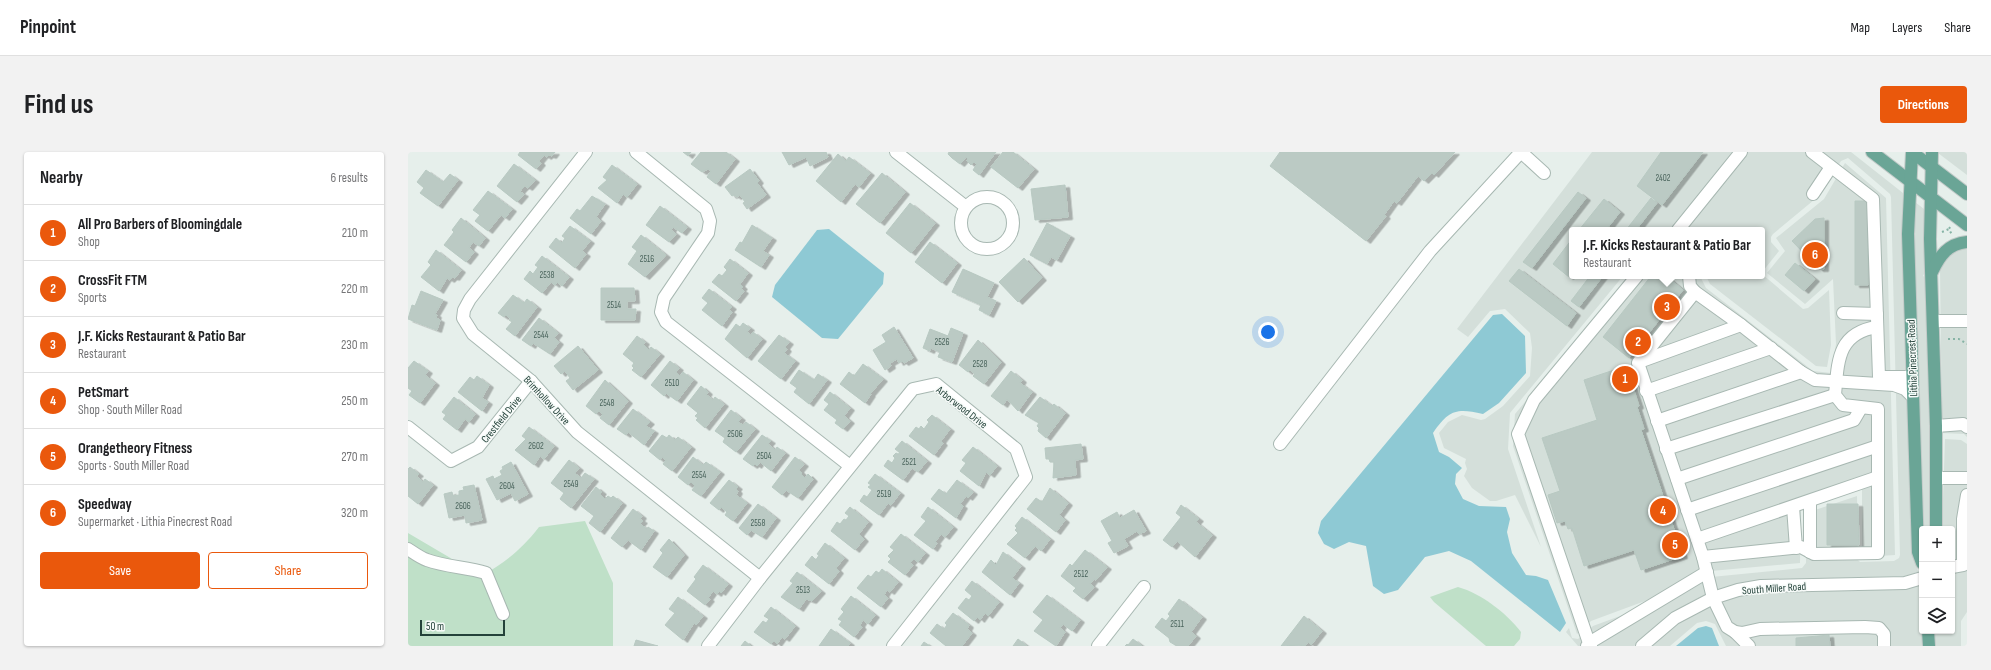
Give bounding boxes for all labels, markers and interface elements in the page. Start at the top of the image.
text: Pinpoint [20,16,76,39]
text: Map [1850,19,1870,36]
text: Layers [1892,19,1922,36]
text: Share [1944,19,1971,36]
button: Directions [1880,86,1967,123]
text: Find us [24,88,93,121]
text: Nearby [40,168,83,188]
text: 6 results [330,170,368,186]
house number: 2402 [1655,173,1671,184]
text: All Pro Barbers of Bloomingdale [78,215,242,234]
text: 1 [50,225,56,241]
text: 210 m [342,225,368,241]
popup [1569,227,1765,279]
text: Shop [78,234,100,250]
text: J.F. Kicks Restaurant & Patio Bar [1583,236,1751,255]
pin: 6 [1802,240,1828,270]
house number: 2516 [640,254,654,265]
text: Restaurant [1583,255,1631,271]
house number: 2538 [539,270,555,281]
text: CrossFit FTM [78,271,147,290]
text: 2 [50,281,56,297]
text: 220 m [341,281,368,297]
text: Sports [78,290,107,306]
pin: 3 [1654,292,1680,322]
house number: 2514 [607,300,621,311]
street label: Lithia Pinecrest Road [1905,319,1920,397]
your location [1258,322,1278,342]
text: J.F. Kicks Restaurant & Patio Bar [78,327,246,346]
pin: 2 [1625,327,1651,357]
house number: 2544 [534,330,549,341]
text: 3 [50,337,56,353]
text: 230 m [341,337,368,353]
house number: 2526 [935,337,950,348]
text: Restaurant [78,346,126,362]
house number: 2528 [973,359,988,370]
pin: 1 [1612,364,1638,394]
street label: Brimhollow Drive [521,373,573,428]
house number: 2510 [665,378,679,389]
text: PetSmart [78,383,129,402]
street label: Arborwood Drive [933,383,990,431]
text: 4 [50,393,56,409]
text: 250 m [341,393,368,409]
street label: Crestfield Drive [478,393,524,445]
house number: 2548 [599,398,615,409]
text: Shop · South Miller Road [78,402,182,418]
house number: 2506 [727,429,743,440]
text: Orangetheory Fitness [78,439,192,458]
house number: 2602 [528,441,544,452]
text: 5 [50,449,56,465]
text: 270 m [341,449,368,465]
house number: 2504 [756,451,772,462]
house number: 2521 [902,457,917,468]
text: Sports · South Miller Road [78,458,189,474]
house number: 2554 [692,470,707,481]
house number: 2549 [563,479,579,490]
house number: 2604 [499,481,515,492]
house number: 2519 [877,489,891,500]
text: Speedway [78,495,132,514]
pin: 4 [1650,496,1676,526]
house number: 2606 [455,501,471,512]
text: 6 [50,505,56,521]
text: 320 m [341,505,368,521]
text: Supermarket · Lithia Pinecrest Road [78,514,232,530]
house number: 2558 [751,518,765,529]
map controls [1919,526,1955,634]
button: + [1919,526,1955,562]
pin: 5 [1662,530,1688,560]
button: Save [40,552,200,589]
button: Share [208,552,368,589]
button: − [1919,562,1955,598]
house number: 2512 [1074,569,1088,580]
street label: South Miller Road [1742,580,1807,597]
house number: 2513 [796,585,810,596]
button: layers [1919,598,1955,634]
scale bar [420,618,505,637]
house number: 2511 [1170,619,1185,630]
text: 50 m [426,620,444,633]

